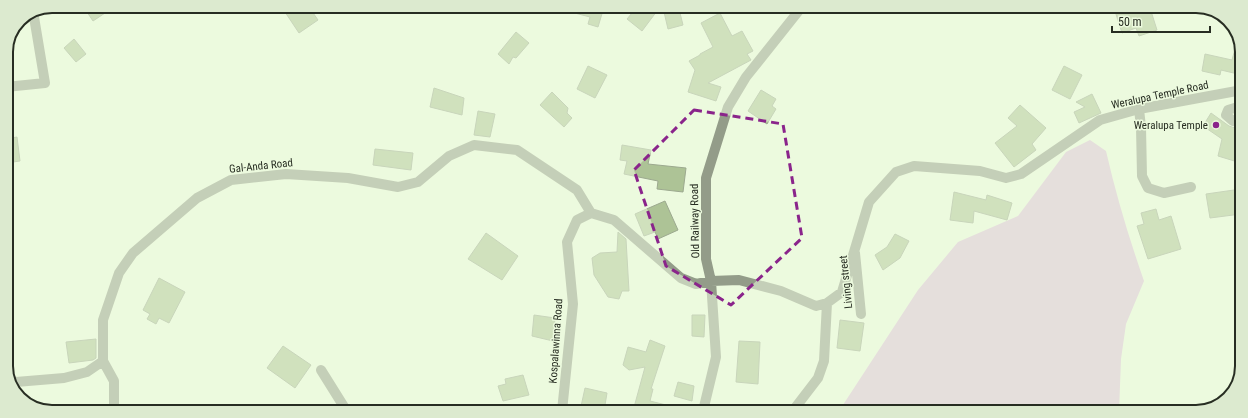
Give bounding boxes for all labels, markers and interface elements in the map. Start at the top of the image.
scale bar [1112,8,1210,34]
text: 50 m [1118,15,1142,29]
street label: Weralupa Temple Road [1110,78,1210,112]
place label: Weralupa Temple [1134,119,1208,132]
marker: Weralupa Temple [1211,120,1221,130]
street label: Gal-Anda Road [228,156,294,176]
street label: Old Railway Road [688,183,702,259]
street label: Living street [837,255,855,309]
street label: Kospalawinna Road [547,298,565,384]

